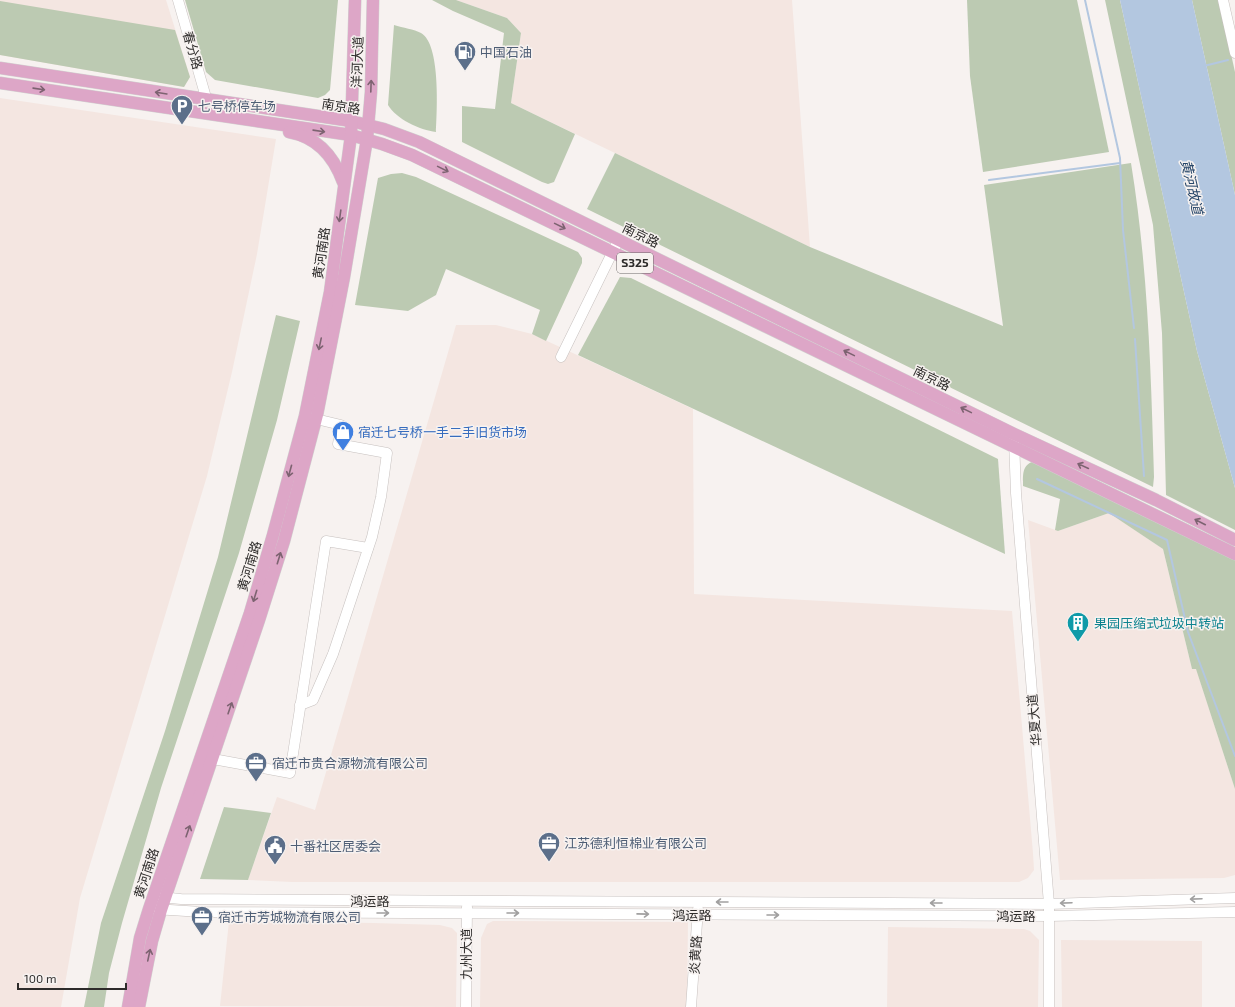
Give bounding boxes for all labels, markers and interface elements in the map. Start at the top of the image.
street label: 春分路 [180,29,206,71]
street label: 洋河大道 [348,36,366,88]
fuel station icon: 中国石油 [452,39,478,72]
place label: 中国石油 [480,44,532,60]
one-way arrow [367,80,375,93]
one-way arrow [32,85,45,93]
one-way arrow [154,89,167,97]
parking icon: 七号桥停车场 [169,93,195,126]
street label: 南京路 [320,95,362,117]
place label: 七号桥停车场 [198,98,276,114]
one-way arrow [313,127,326,135]
water label: 黄河故道 [1178,158,1208,218]
one-way arrow [436,166,448,173]
one-way arrow [336,209,344,222]
street label: 南京路 [620,219,662,251]
one-way arrow [553,223,565,230]
street label: 黄河南路 [309,226,333,280]
road number: S325 [617,253,653,273]
one-way arrow [315,337,323,350]
one-way arrow [843,348,855,356]
street label: 南京路 [911,362,953,394]
one-way arrow [960,406,972,413]
shop icon: 宿迁七号桥一手二手旧货市场 [330,419,356,452]
place label: 宿迁七号桥一手二手旧货市场 [358,424,527,440]
one-way arrow [1077,462,1089,469]
one-way arrow [286,464,294,477]
one-way arrow [1194,518,1206,525]
street label: 黄河南路 [234,539,264,593]
one-way arrow [276,551,283,564]
one-way arrow [251,589,258,602]
building icon: 果园压缩式垃圾中转站 [1065,610,1091,643]
place label: 果园压缩式垃圾中转站 [1094,615,1224,631]
street label: 华夏大道 [1024,693,1044,747]
one-way arrow [227,702,234,715]
office icon: 宿迁市贵合源物流有限公司 [243,750,269,783]
place label: 宿迁市贵合源物流有限公司 [272,755,428,771]
one-way arrow [185,825,193,837]
office icon: 江苏德利恒棉业有限公司 [536,830,562,863]
public building icon: 十番社区居委会 [262,833,288,866]
place label: 江苏德利恒棉业有限公司 [564,835,707,851]
place label: 十番社区居委会 [290,838,381,854]
street label: 黄河南路 [130,846,162,900]
street label: 鸿运路 [350,893,390,909]
one-way arrow [1190,896,1203,903]
one-way arrow [716,898,729,906]
one-way arrow [930,899,943,907]
one-way arrow [1060,899,1073,907]
office icon: 宿迁市芳城物流有限公司 [189,904,215,937]
street label: 鸿运路 [672,907,712,923]
street label: 鸿运路 [996,908,1036,924]
place label: 宿迁市芳城物流有限公司 [218,909,361,925]
one-way arrow [376,909,389,917]
one-way arrow [506,909,519,917]
one-way arrow [636,910,649,918]
one-way arrow [766,911,779,919]
street label: 九州大道 [458,928,474,980]
street label: 炎黄路 [686,935,704,975]
one-way arrow [146,949,154,962]
scale bar [18,965,126,991]
text: 100 m [24,971,56,985]

